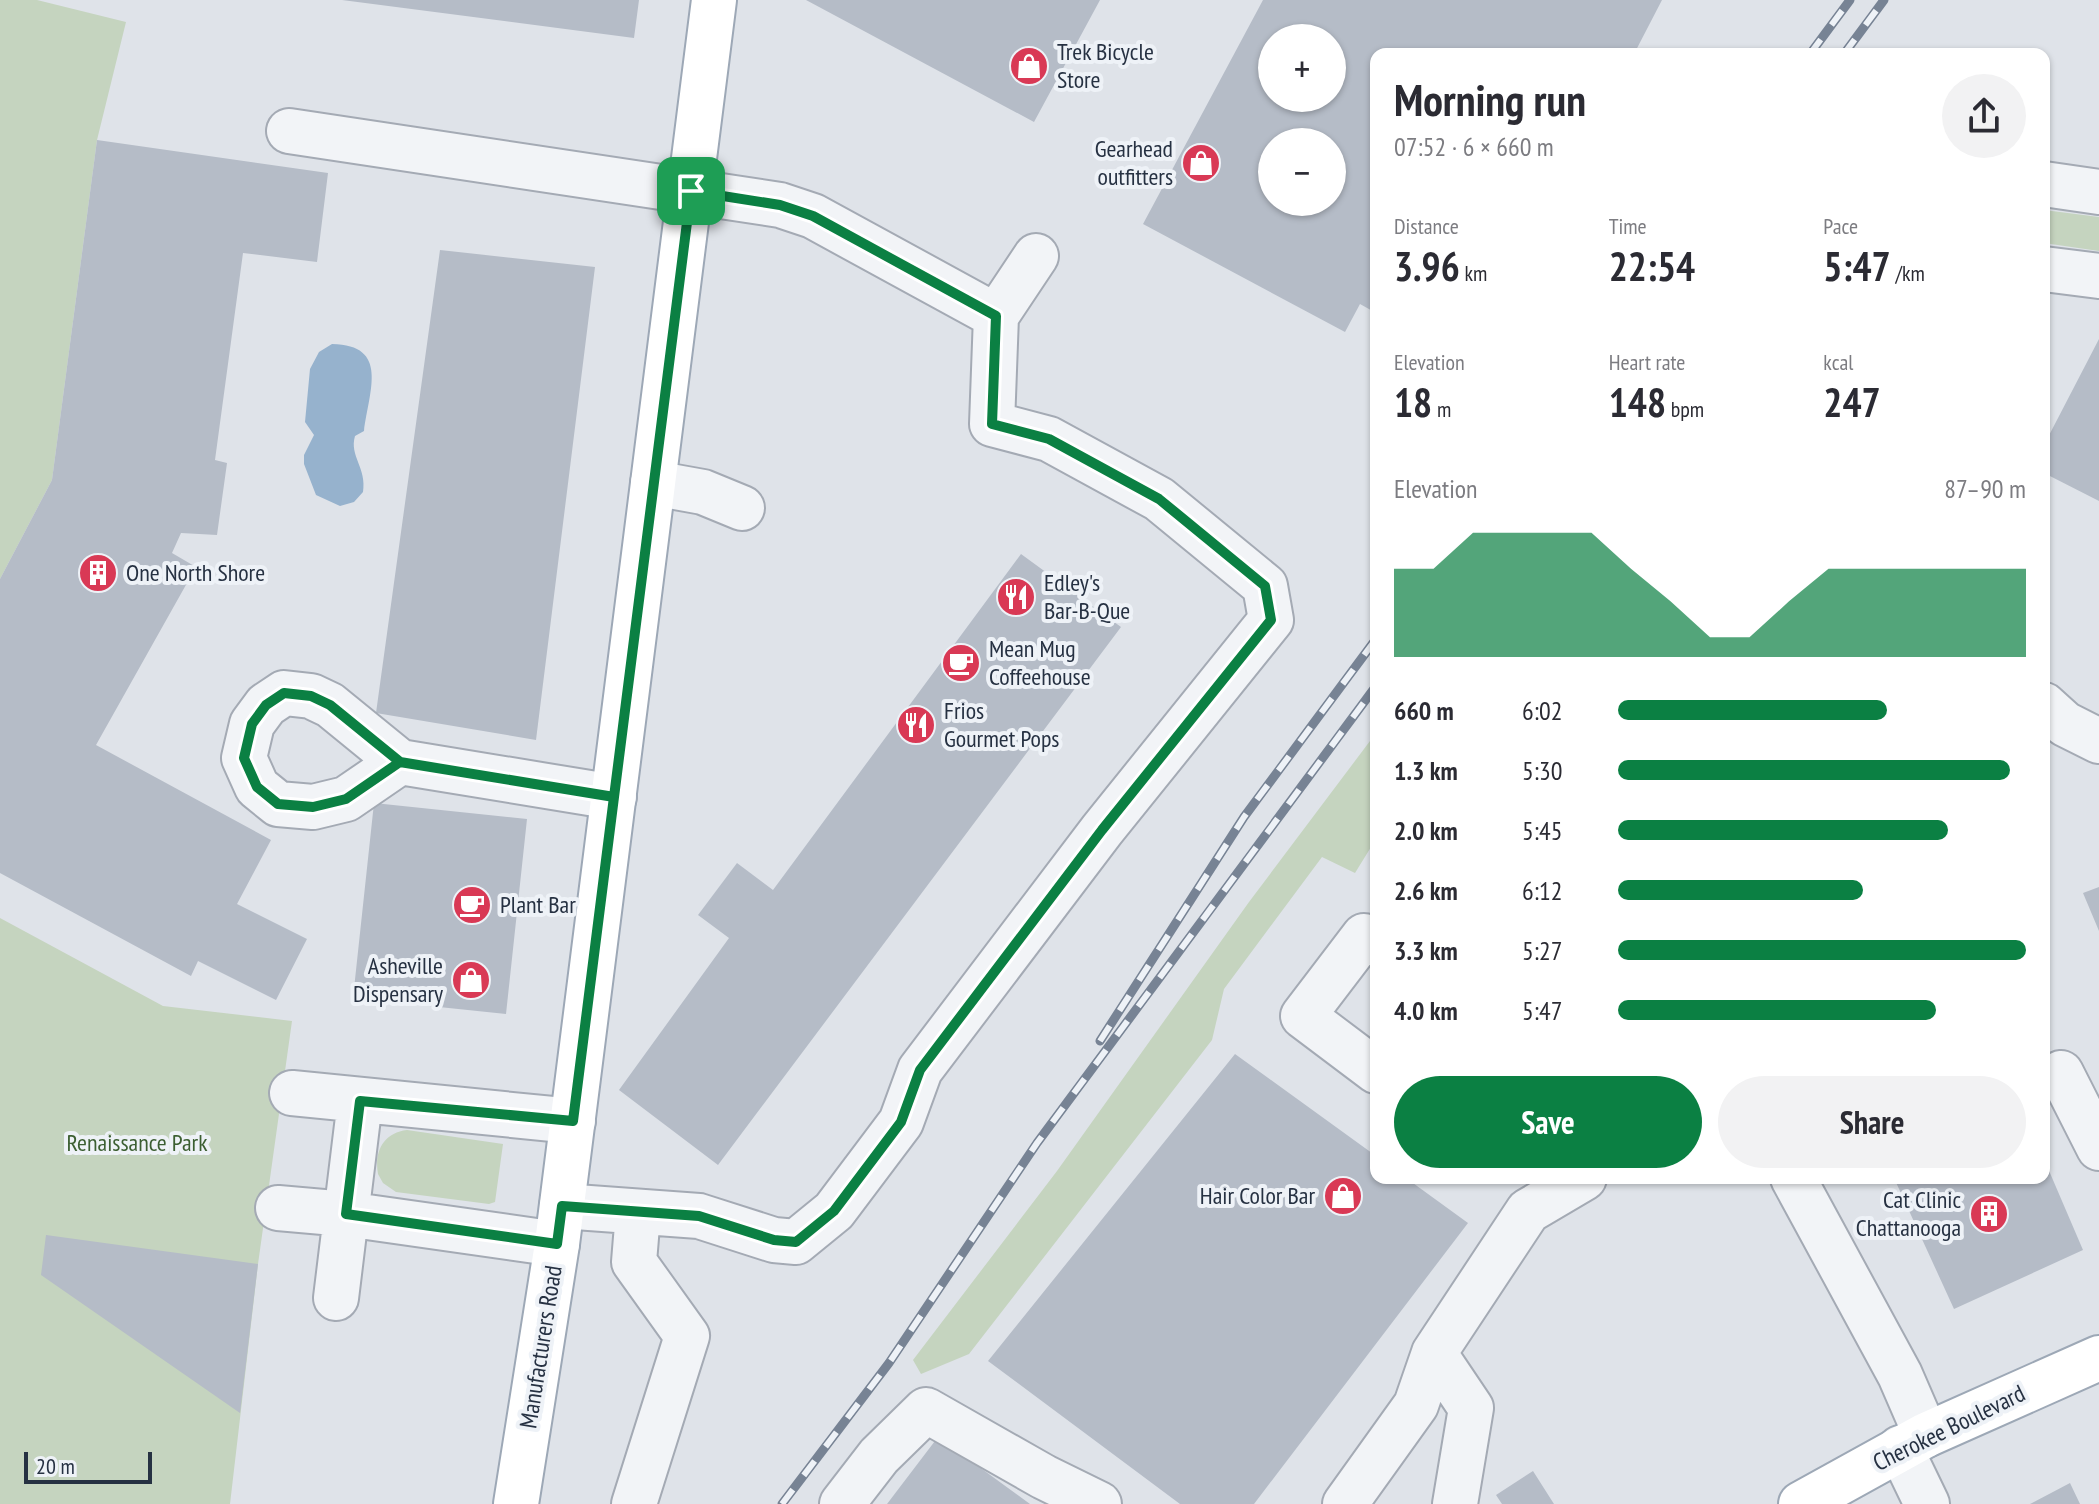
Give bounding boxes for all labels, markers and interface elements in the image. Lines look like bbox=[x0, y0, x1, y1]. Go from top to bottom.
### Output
map controls bbox=[1258, 24, 1346, 216]
button: + bbox=[1258, 24, 1346, 112]
place label: Trek Bicycle Store bbox=[1057, 36, 1154, 95]
shop icon: Trek Bicycle Store bbox=[1008, 45, 1050, 87]
text: Morning run bbox=[1394, 71, 1586, 128]
button: share bbox=[1942, 74, 2026, 158]
button: − bbox=[1258, 128, 1346, 216]
text: 07:52 · 6 × 660 m bbox=[1394, 130, 1554, 163]
place label: Gearhead outfitters bbox=[1095, 133, 1173, 192]
shop icon: Gearhead outfitters bbox=[1180, 142, 1222, 184]
pin bbox=[657, 157, 725, 225]
icon: arrive bbox=[669, 169, 713, 213]
text: Distance bbox=[1394, 212, 1459, 240]
text: Time bbox=[1609, 212, 1647, 240]
text: Pace bbox=[1823, 212, 1858, 240]
text: 3.96 bbox=[1394, 240, 1460, 292]
text: 22:54 bbox=[1609, 240, 1695, 292]
text: 5:47 bbox=[1823, 240, 1891, 292]
text: km bbox=[1460, 259, 1487, 287]
text: /km bbox=[1891, 259, 1925, 287]
text: Elevation bbox=[1394, 348, 1465, 376]
text: Heart rate bbox=[1609, 348, 1685, 376]
text: kcal bbox=[1823, 348, 1853, 376]
text: 18 bbox=[1394, 376, 1432, 428]
text: 148 bbox=[1609, 376, 1666, 428]
text: 247 bbox=[1823, 376, 1881, 428]
text: m bbox=[1432, 395, 1451, 423]
text: bpm bbox=[1666, 395, 1704, 423]
text: Elevation bbox=[1394, 472, 1477, 505]
text: 87–90 m bbox=[1944, 472, 2026, 505]
building icon: One North Shore bbox=[77, 552, 119, 594]
place label: One North Shore bbox=[126, 557, 265, 588]
place label: Edley's Bar-B-Que bbox=[1044, 567, 1130, 626]
restaurant icon: Edley's Bar-B-Que bbox=[995, 576, 1037, 618]
place label: Mean Mug Coffeehouse bbox=[989, 633, 1091, 692]
cafe icon: Mean Mug Coffeehouse bbox=[940, 642, 982, 684]
text: 660 m bbox=[1394, 694, 1454, 727]
text: 6:02 bbox=[1522, 694, 1562, 727]
place label: Frios Gourmet Pops bbox=[944, 695, 1059, 754]
restaurant icon: Frios Gourmet Pops bbox=[895, 704, 937, 746]
text: 1.3 km bbox=[1394, 754, 1458, 787]
text: 5:30 bbox=[1522, 754, 1562, 787]
text: 2.0 km bbox=[1394, 814, 1458, 847]
text: 5:45 bbox=[1522, 814, 1562, 847]
text: 2.6 km bbox=[1394, 874, 1458, 907]
text: 6:12 bbox=[1522, 874, 1562, 907]
cafe icon: Plant Bar bbox=[451, 884, 493, 926]
place label: Plant Bar bbox=[500, 889, 576, 920]
text: 3.3 km bbox=[1394, 934, 1458, 967]
text: 5:27 bbox=[1522, 934, 1562, 967]
place label: Asheville Dispensary bbox=[353, 950, 443, 1009]
shop icon: Asheville Dispensary bbox=[450, 959, 492, 1001]
text: 4.0 km bbox=[1394, 994, 1458, 1027]
text: 5:47 bbox=[1522, 994, 1562, 1027]
button: Save bbox=[1394, 1076, 1702, 1168]
button: Share bbox=[1718, 1076, 2026, 1168]
park label: Renaissance Park bbox=[67, 1127, 208, 1158]
shop icon: Hair Color Bar bbox=[1322, 1175, 1364, 1217]
place label: Hair Color Bar bbox=[1200, 1180, 1315, 1211]
place label: Cat Clinic Chattanooga bbox=[1856, 1184, 1961, 1243]
building icon: Cat Clinic Chattanooga bbox=[1968, 1193, 2010, 1235]
street label: Manufacturers Road bbox=[512, 1263, 569, 1431]
street label: Cherokee Boulevard bbox=[1868, 1377, 2030, 1478]
scale bar bbox=[24, 1448, 152, 1484]
text: 20 m bbox=[36, 1452, 75, 1480]

